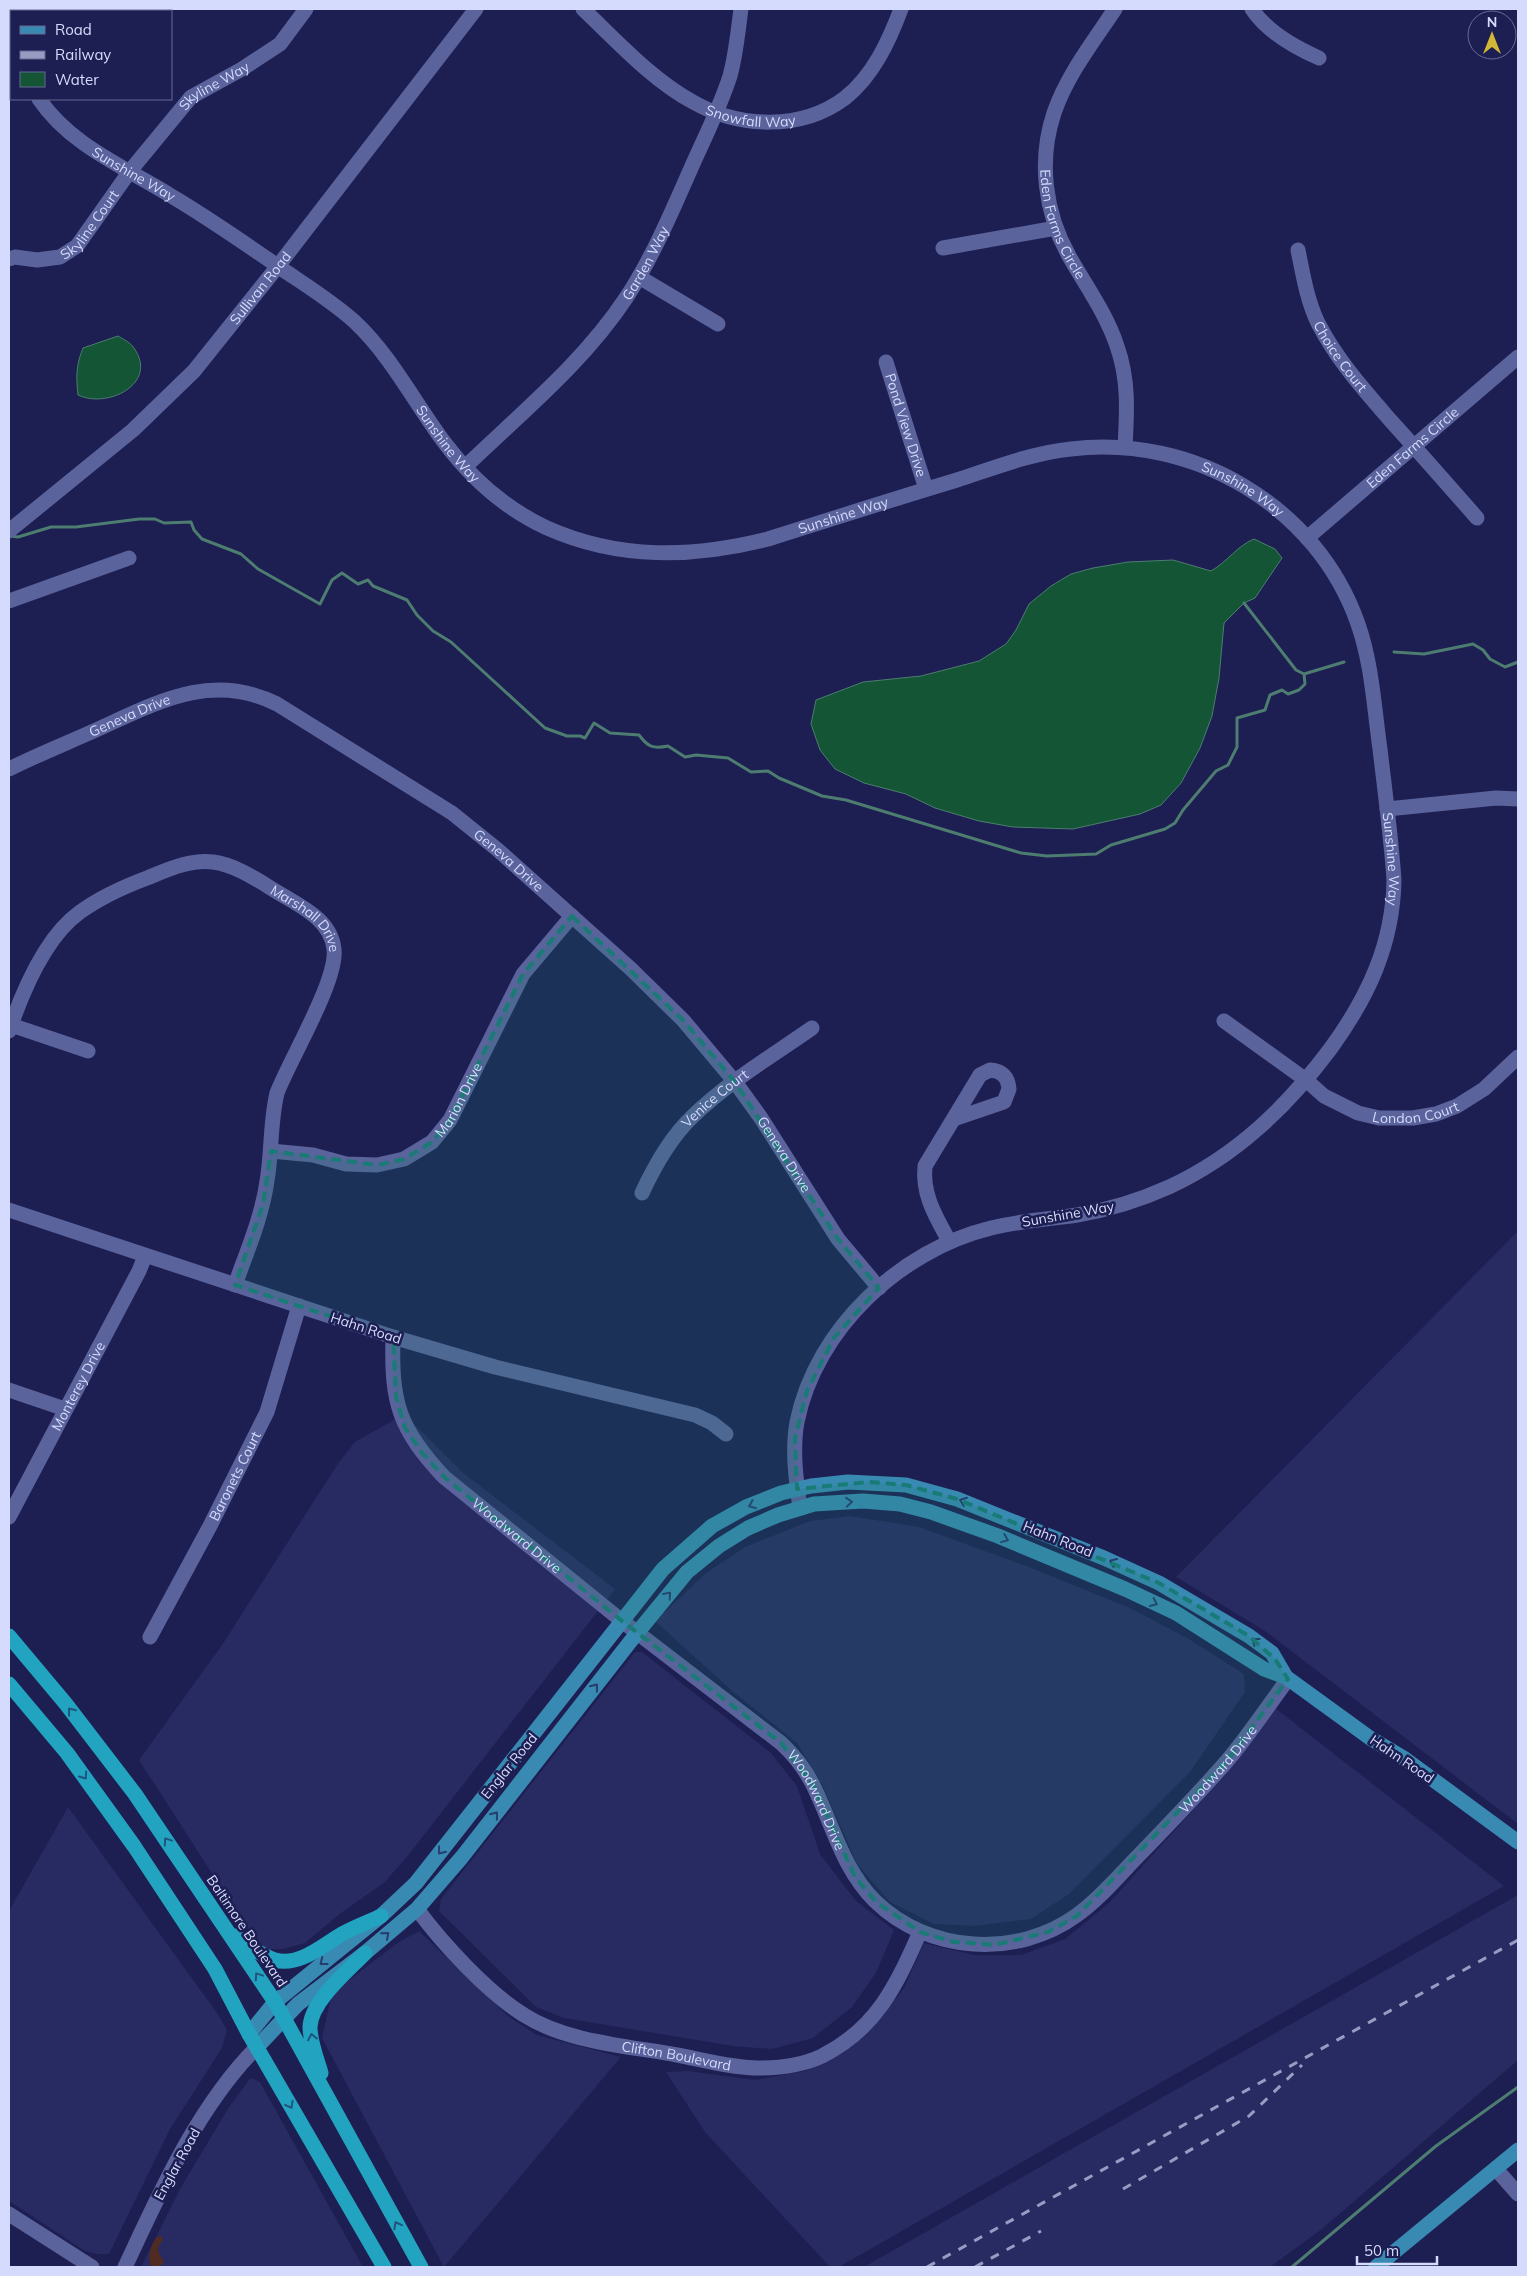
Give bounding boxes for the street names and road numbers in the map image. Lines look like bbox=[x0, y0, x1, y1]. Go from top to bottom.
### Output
street label: Skyline Way bbox=[175, 57, 253, 114]
street label: Snowfall Way bbox=[703, 100, 798, 131]
street label: Sunshine Way bbox=[89, 143, 179, 206]
street label: Eden Farms Circle bbox=[1036, 169, 1090, 282]
street label: Skyline Court bbox=[57, 186, 123, 264]
street label: Garden Way bbox=[618, 223, 673, 304]
street label: Sullivan Road bbox=[226, 248, 295, 328]
street label: Choice Court bbox=[1309, 318, 1371, 396]
street label: Pond View Drive bbox=[881, 371, 931, 479]
street label: Sunshine Way bbox=[412, 402, 484, 487]
street label: Eden Farms Circle bbox=[1363, 403, 1462, 492]
street label: Sunshine Way bbox=[1199, 457, 1288, 521]
street label: Sunshine Way bbox=[796, 492, 891, 538]
street label: Geneva Drive bbox=[86, 690, 173, 741]
street label: Sunshine Way bbox=[1379, 811, 1403, 907]
street label: Geneva Drive bbox=[470, 825, 547, 896]
street label: Marshall Drive bbox=[267, 881, 343, 953]
street label: Marion Drive bbox=[431, 1060, 486, 1141]
street label: Venice Court bbox=[678, 1065, 752, 1131]
street label: London Court bbox=[1371, 1097, 1461, 1127]
street label: Geneva Drive bbox=[753, 1113, 815, 1196]
street label: Sunshine Way bbox=[1020, 1197, 1116, 1231]
street label: Hahn Road bbox=[328, 1308, 404, 1348]
street label: Monterey Drive bbox=[47, 1339, 109, 1434]
street label: Baronets Court bbox=[205, 1428, 265, 1524]
street label: Woodward Drive bbox=[468, 1494, 565, 1577]
street label: Hahn Road bbox=[1021, 1517, 1095, 1561]
street label: Woodward Drive bbox=[1175, 1722, 1261, 1817]
street label: Englar Road bbox=[477, 1729, 541, 1803]
street label: Hahn Road bbox=[1366, 1731, 1438, 1787]
street label: Woodward Drive bbox=[783, 1746, 849, 1853]
street label: Baltimore Boulevard bbox=[203, 1871, 291, 1991]
street label: Clifton Boulevard bbox=[620, 2037, 732, 2075]
street label: Englar Road bbox=[150, 2125, 204, 2203]

